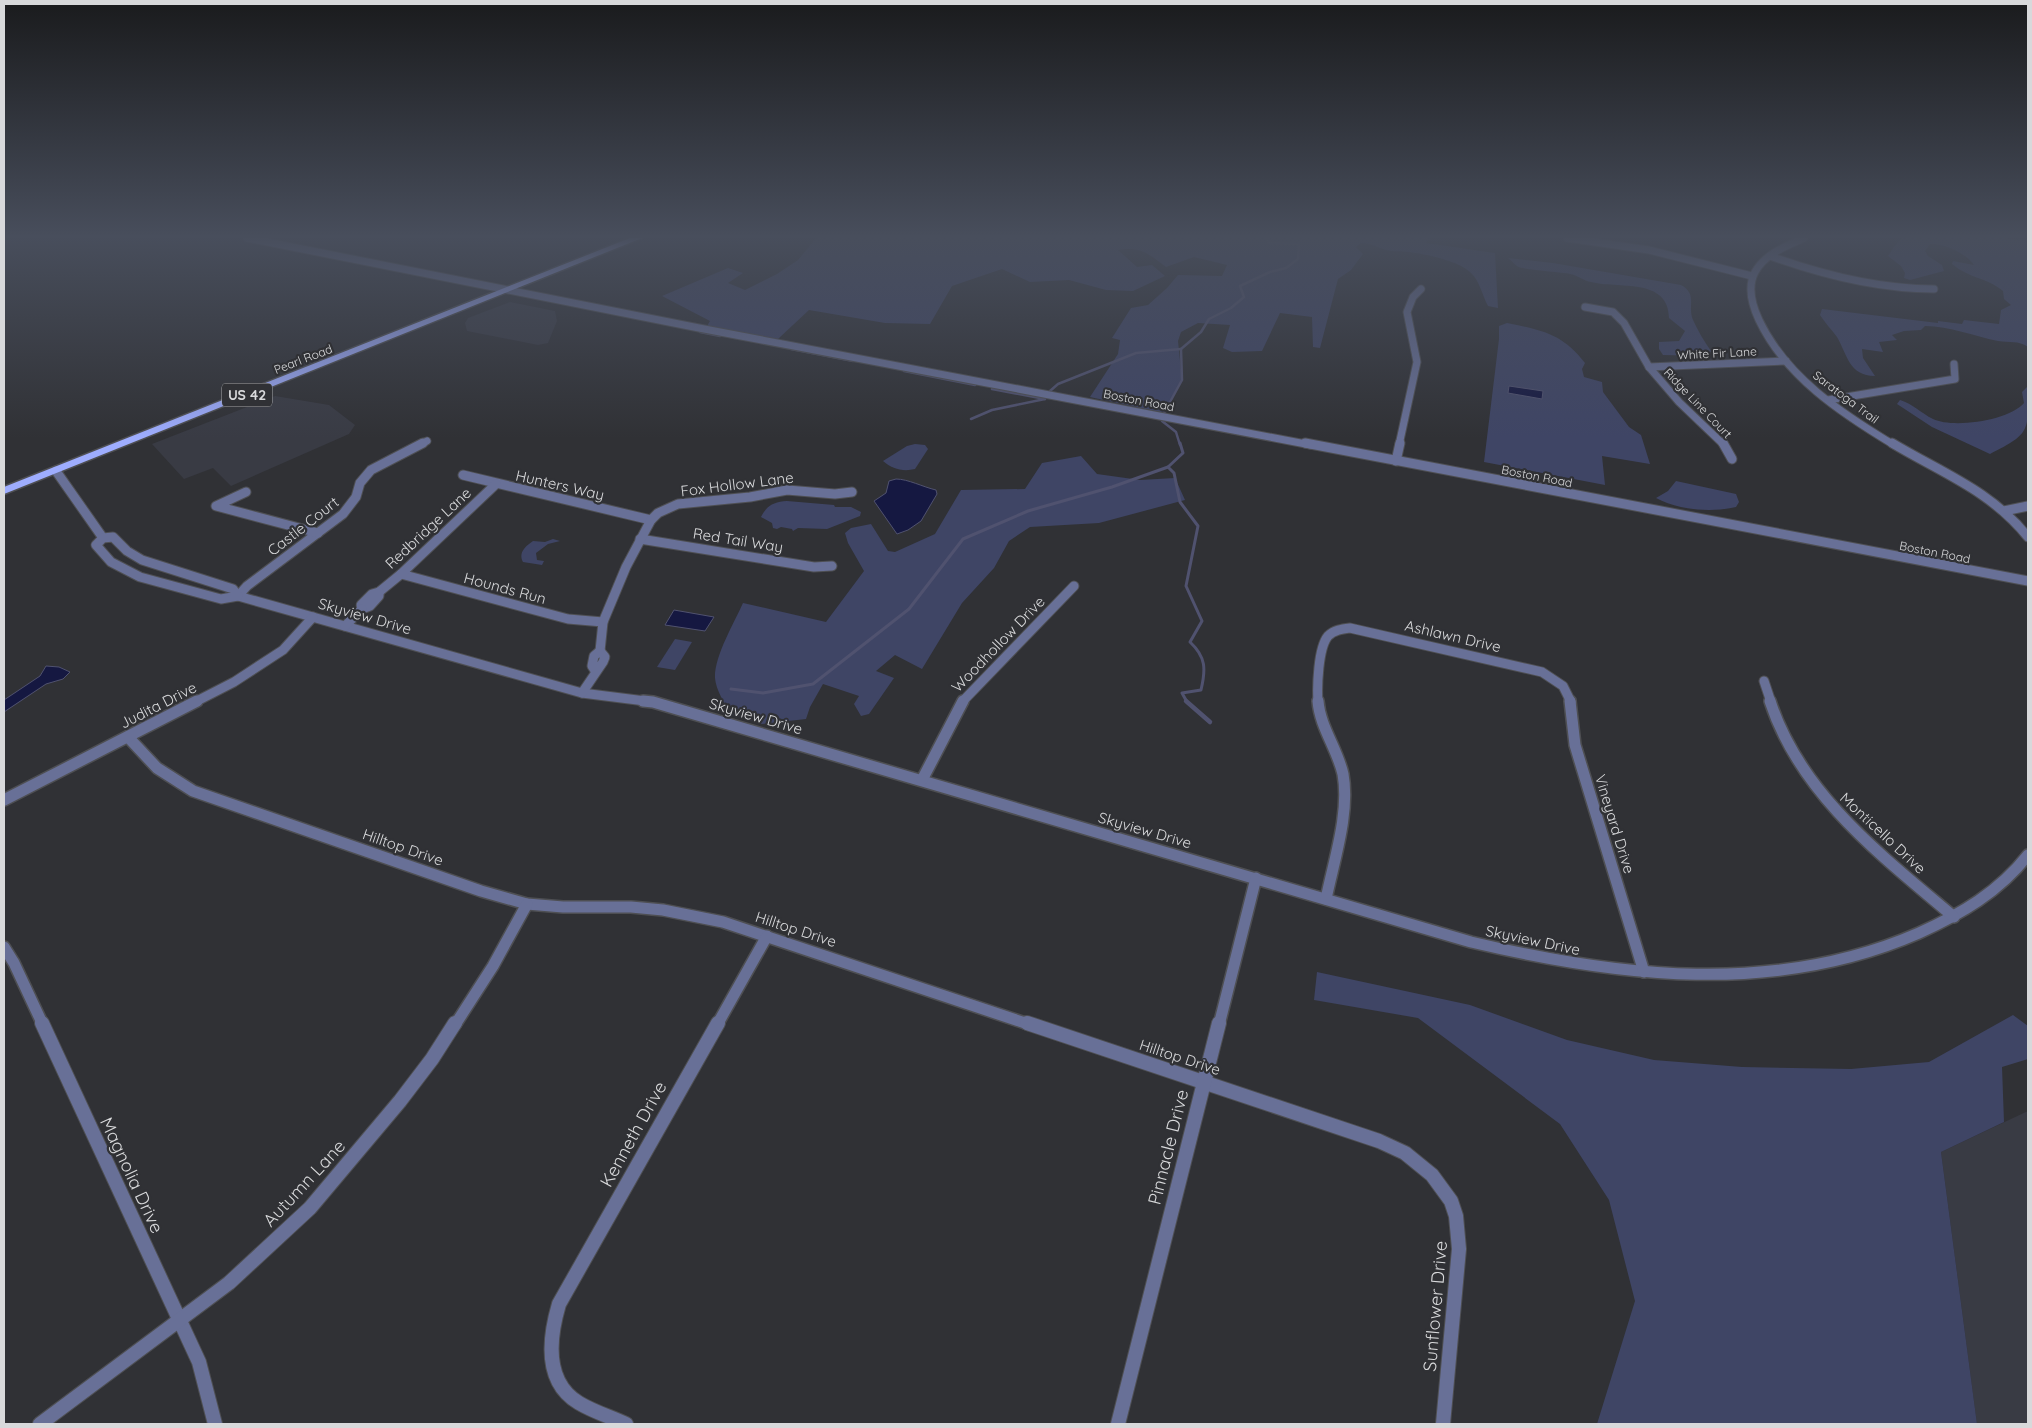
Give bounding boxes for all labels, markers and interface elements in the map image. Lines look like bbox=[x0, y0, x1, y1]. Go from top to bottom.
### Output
street label: Pearl Road bbox=[272, 341, 334, 377]
street label: White Fir Lane bbox=[1677, 343, 1757, 363]
street label: Ridge Line Court bbox=[1661, 365, 1735, 441]
street label: Saratoga Trail bbox=[1810, 367, 1882, 427]
road number: US 42 bbox=[222, 384, 272, 406]
street label: Boston Road bbox=[1102, 386, 1176, 414]
street label: Boston Road bbox=[1500, 462, 1574, 490]
street label: Hunters Way bbox=[514, 466, 606, 504]
street label: Fox Hollow Lane bbox=[679, 468, 795, 500]
street label: Redbridge Lane bbox=[381, 483, 475, 573]
street label: Castle Court bbox=[264, 492, 342, 560]
street label: Red Tail Way bbox=[692, 523, 784, 557]
street label: Boston Road bbox=[1898, 538, 1972, 566]
street label: Hounds Run bbox=[462, 568, 548, 608]
street label: Woodhollow Drive bbox=[947, 592, 1049, 696]
street label: Skyview Drive bbox=[316, 594, 414, 638]
street label: Ashlawn Drive bbox=[1403, 616, 1503, 656]
street label: Judita Drive bbox=[116, 678, 200, 732]
street label: Skyview Drive bbox=[707, 694, 805, 738]
street label: Vineyard Drive bbox=[1591, 772, 1639, 876]
street label: Monticello Drive bbox=[1836, 788, 1930, 878]
street label: Skyview Drive bbox=[1096, 808, 1194, 852]
street label: Hilltop Drive bbox=[360, 824, 446, 870]
street label: Hilltop Drive bbox=[753, 907, 839, 951]
street label: Skyview Drive bbox=[1484, 921, 1582, 959]
street label: Hilltop Drive bbox=[1137, 1035, 1223, 1079]
street label: Kenneth Drive bbox=[594, 1077, 672, 1191]
street label: Pinnacle Drive bbox=[1143, 1087, 1193, 1207]
street label: Magnolia Drive bbox=[95, 1113, 169, 1237]
street label: Autumn Lane bbox=[258, 1135, 350, 1231]
street label: Sunflower Drive bbox=[1418, 1240, 1452, 1372]

